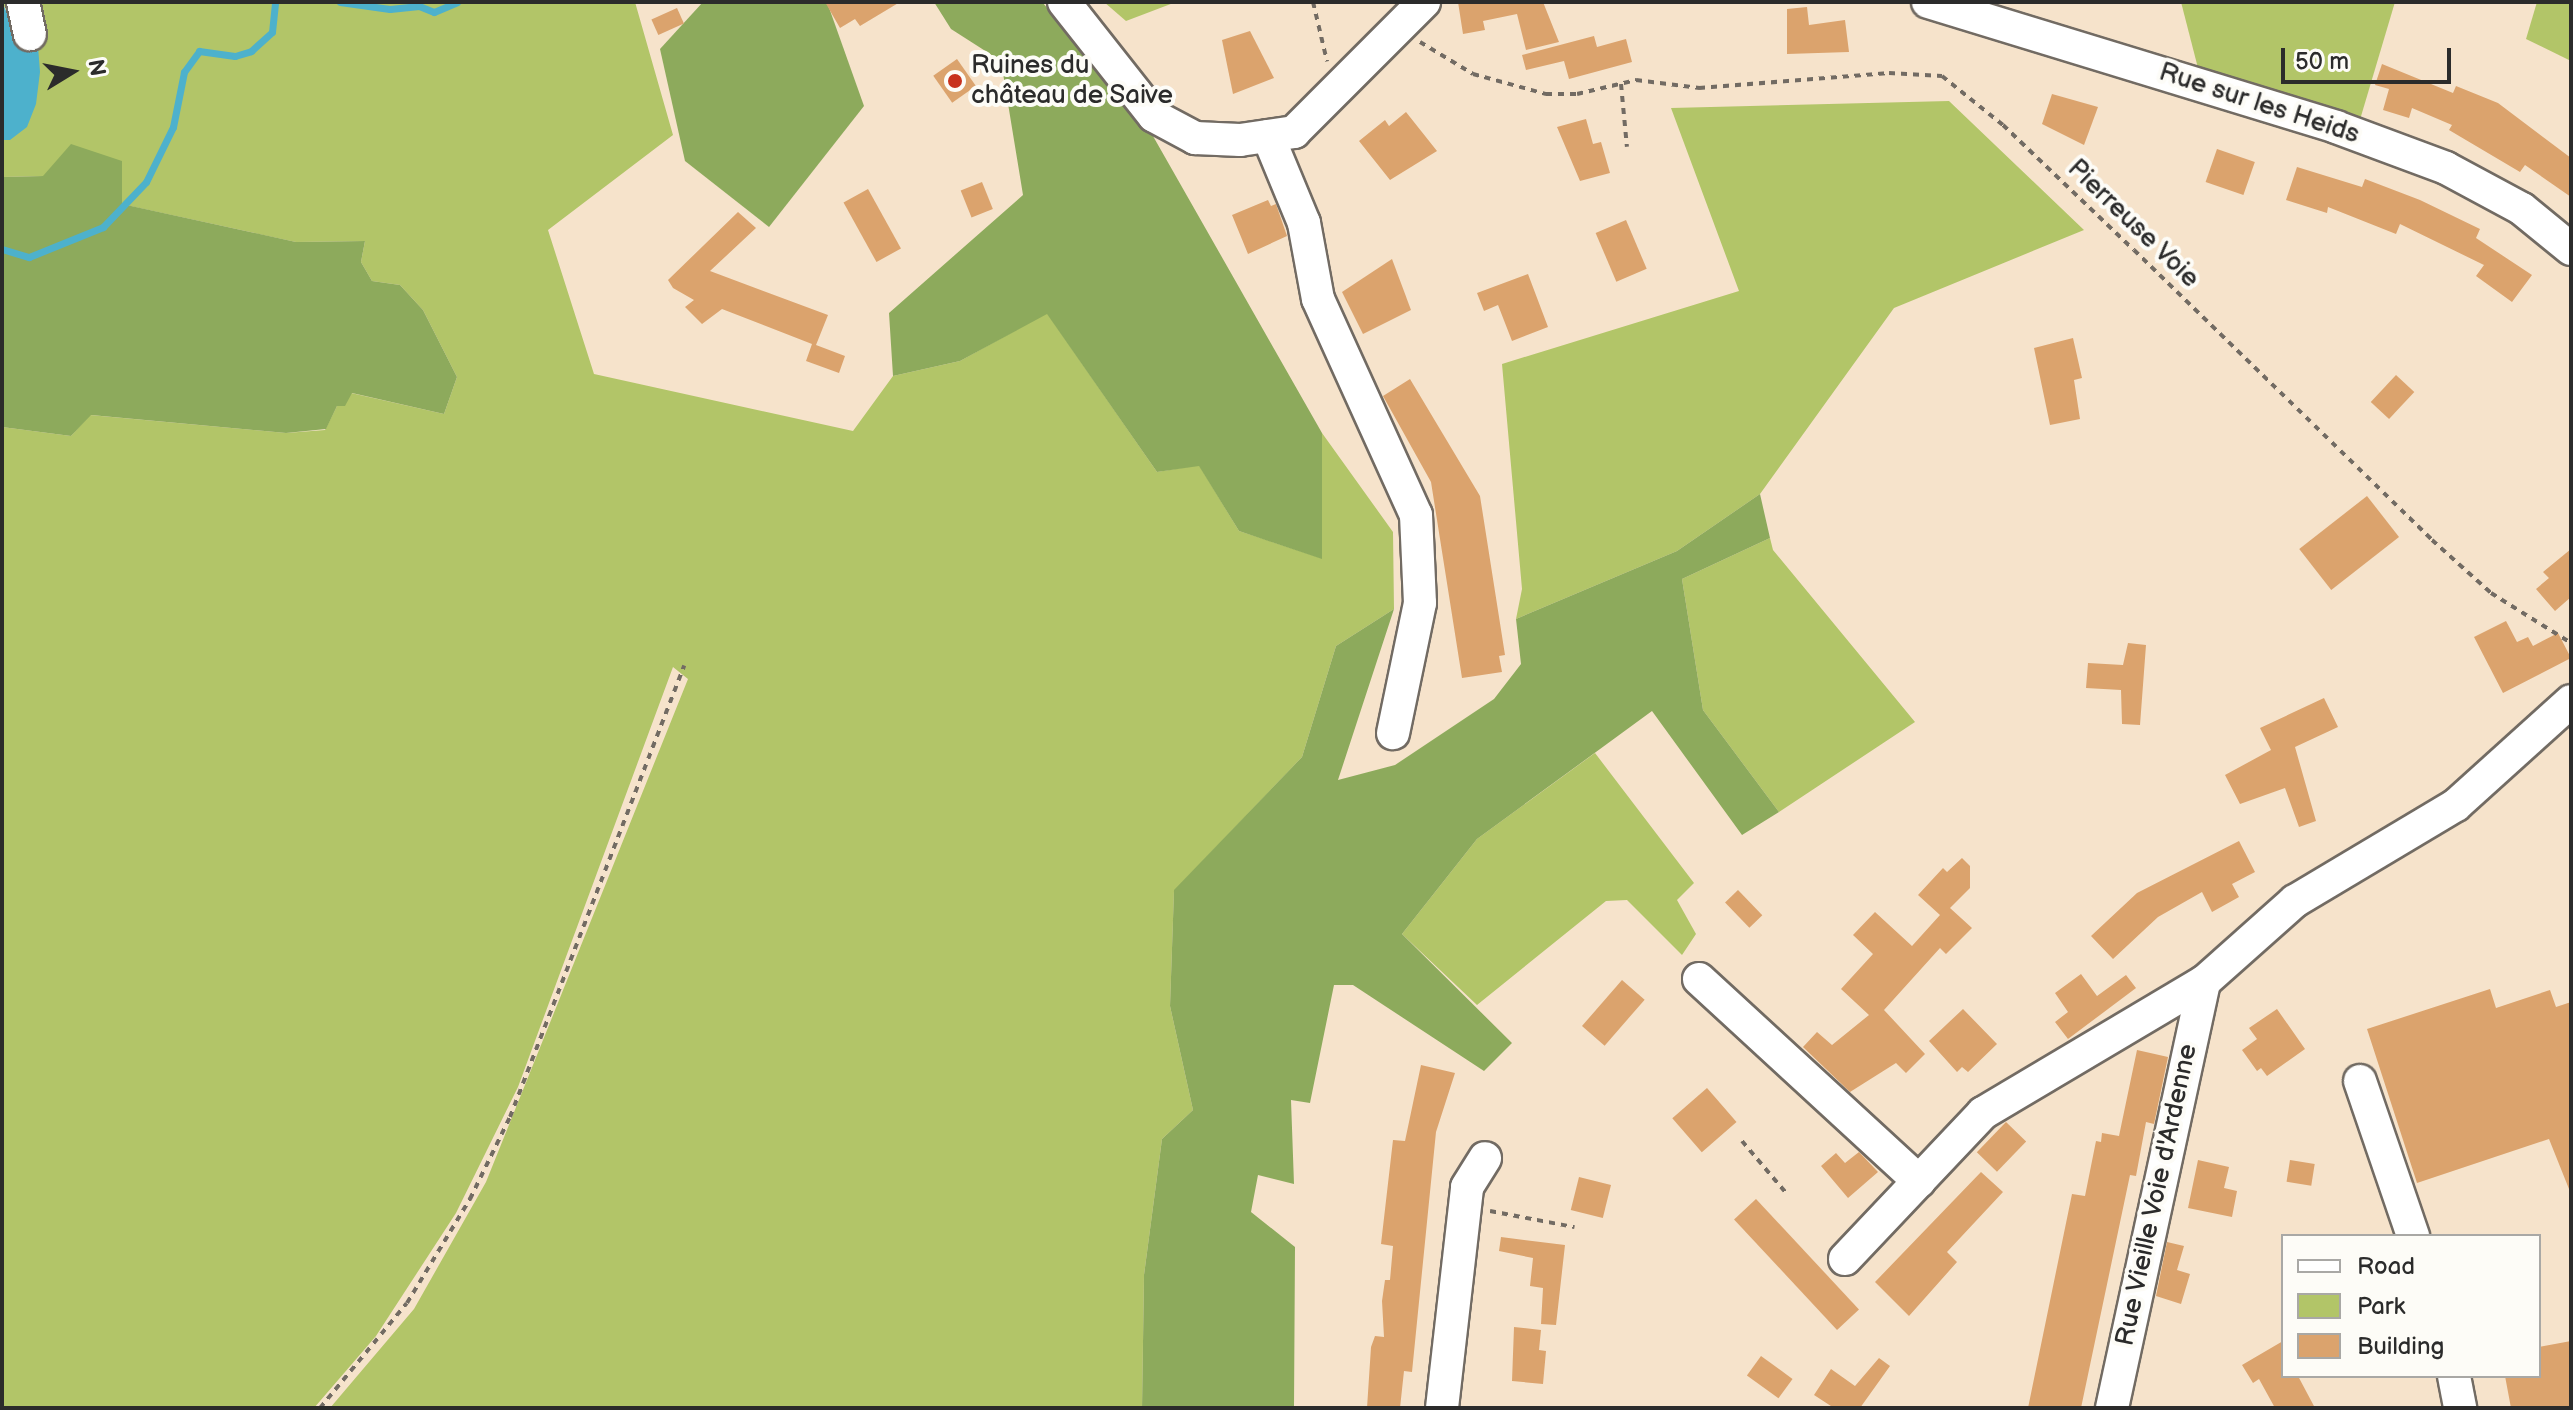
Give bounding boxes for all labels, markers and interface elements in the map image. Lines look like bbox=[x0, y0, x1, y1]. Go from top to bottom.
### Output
north arrow bbox=[32, 32, 112, 112]
scale bar bbox=[2285, 32, 2455, 82]
text: 50 m bbox=[2295, 47, 2349, 76]
place label: Ruines du château de Saive bbox=[971, 50, 1173, 112]
text: N bbox=[81, 57, 111, 78]
street label: Rue sur les Heids bbox=[2155, 57, 2363, 151]
marker: Ruines du château de Saive bbox=[946, 72, 964, 90]
street label: Pierreuse Voie bbox=[2060, 153, 2206, 295]
street label: Rue Vieille Voie d'Ardenne bbox=[2110, 1041, 2204, 1349]
legend bbox=[2281, 1234, 2541, 1378]
text: Road bbox=[2357, 1252, 2415, 1281]
text: Park bbox=[2357, 1292, 2405, 1321]
text: Building bbox=[2357, 1332, 2444, 1361]

